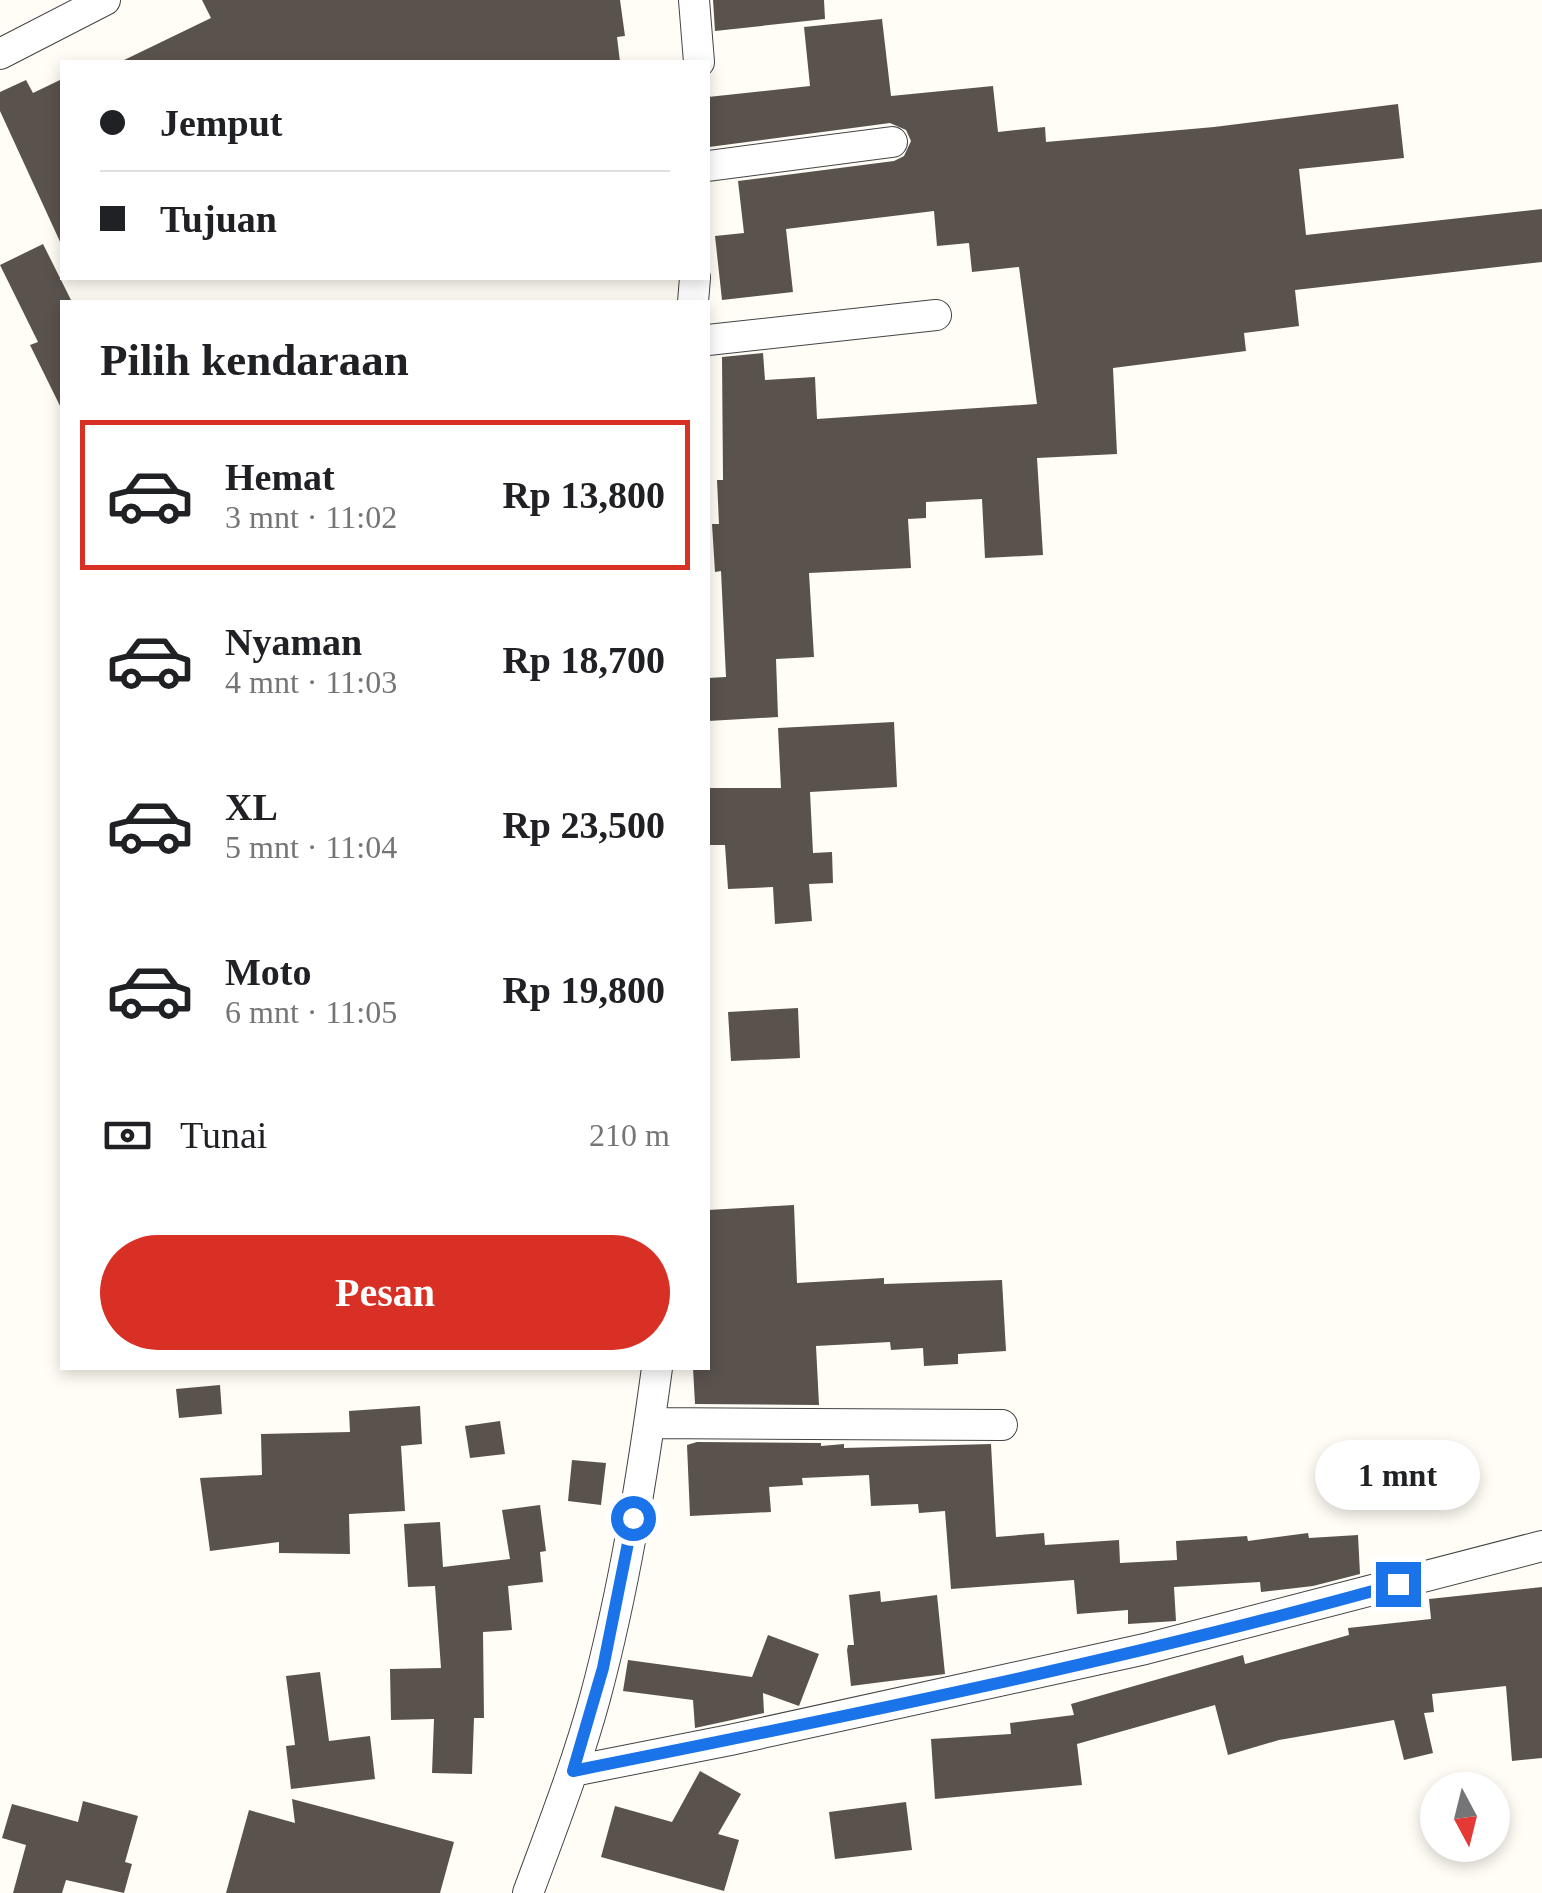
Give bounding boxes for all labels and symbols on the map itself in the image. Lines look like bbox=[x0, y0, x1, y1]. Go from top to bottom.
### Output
callout: 1 mnt bbox=[1316, 1439, 1480, 1509]
route start bbox=[611, 1496, 656, 1541]
route end bbox=[1376, 1562, 1421, 1607]
north arrow bbox=[1420, 1772, 1510, 1862]

